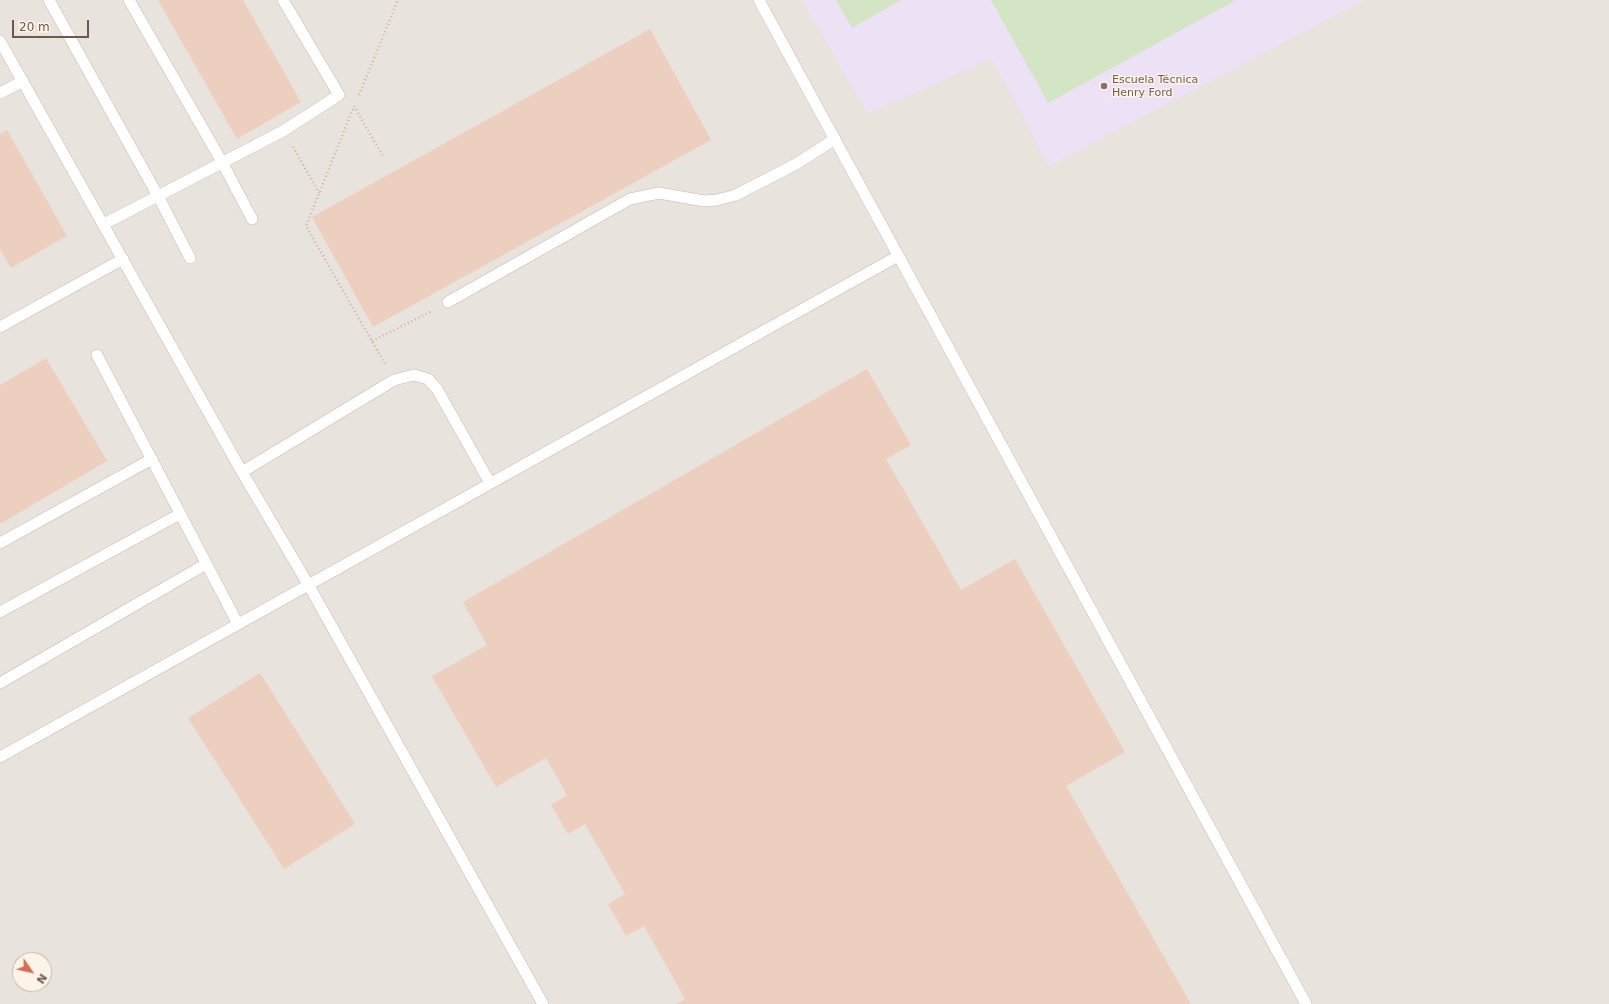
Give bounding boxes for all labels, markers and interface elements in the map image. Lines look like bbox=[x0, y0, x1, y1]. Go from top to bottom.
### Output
scale bar bbox=[14, 12, 91, 38]
text: 20 m bbox=[19, 20, 50, 34]
place label: Escuela Técnica Henry Ford bbox=[1112, 73, 1198, 99]
marker: Escuela Técnica Henry Ford bbox=[1099, 81, 1109, 91]
north arrow bbox=[12, 952, 52, 992]
text: N bbox=[34, 971, 50, 986]

